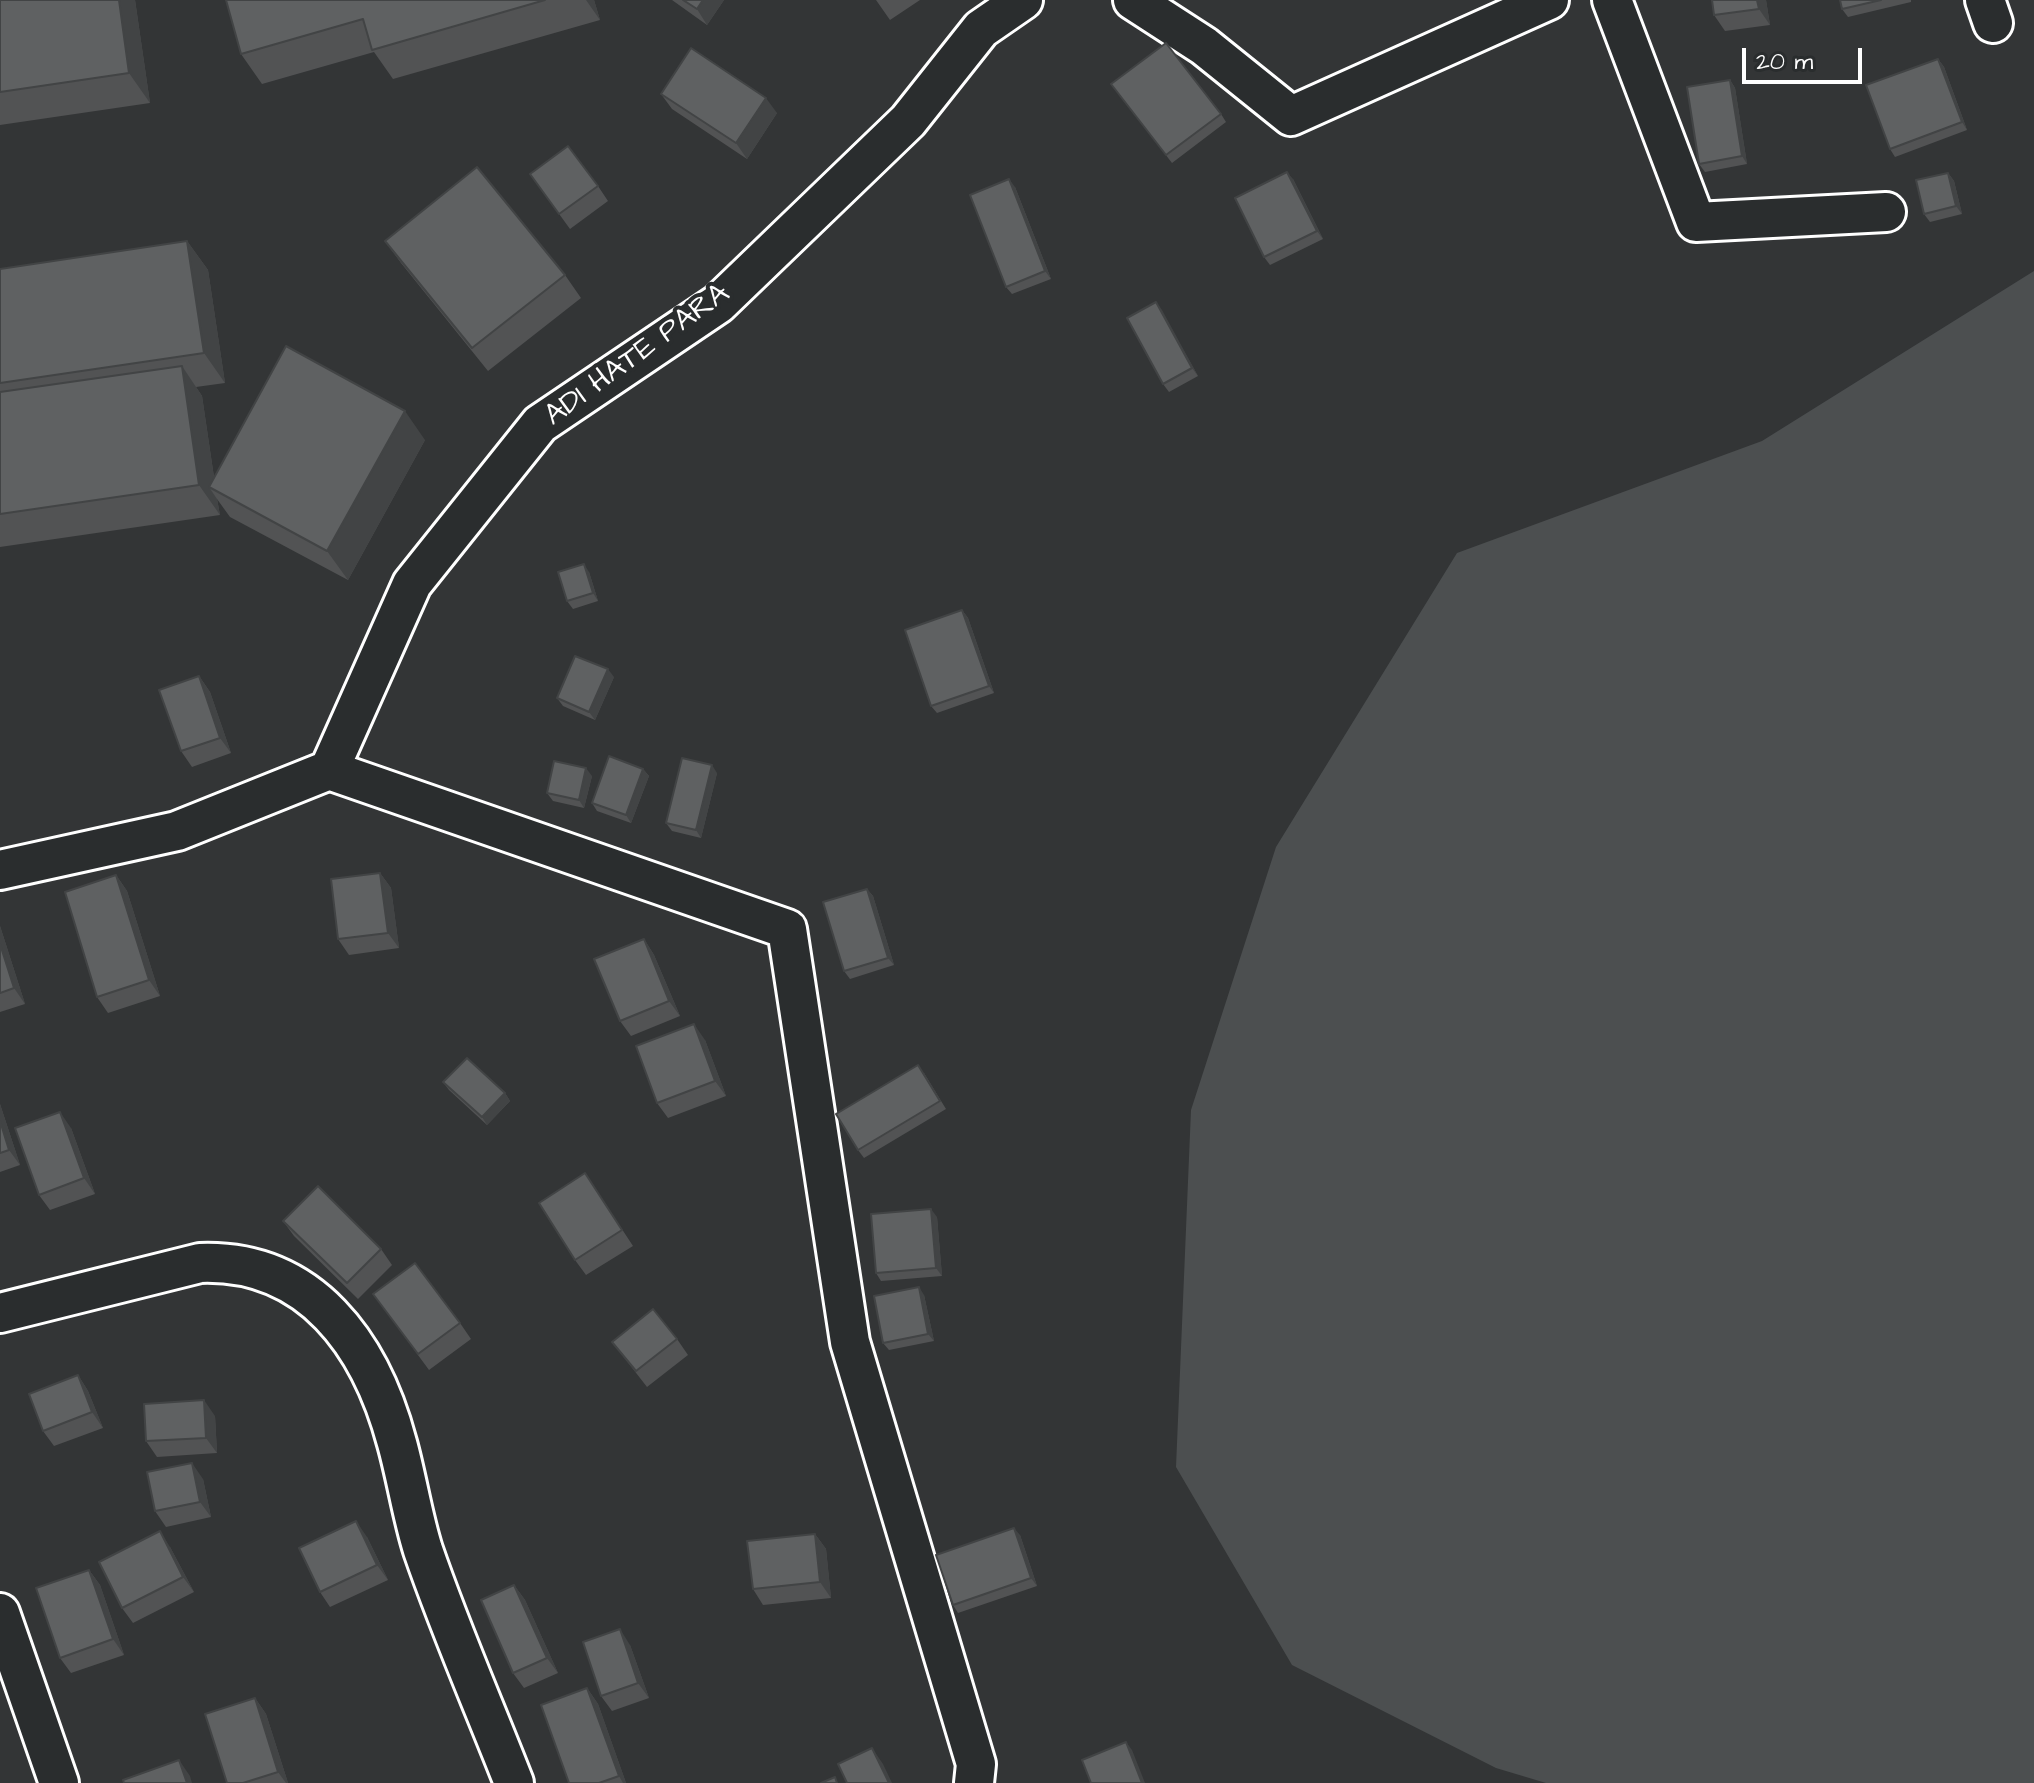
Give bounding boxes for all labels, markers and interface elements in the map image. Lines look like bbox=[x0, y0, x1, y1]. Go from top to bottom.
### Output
scale bar bbox=[1746, 32, 1866, 82]
text: 20 m bbox=[1756, 45, 1813, 79]
street label: ADI HATE PARA bbox=[538, 277, 738, 435]

